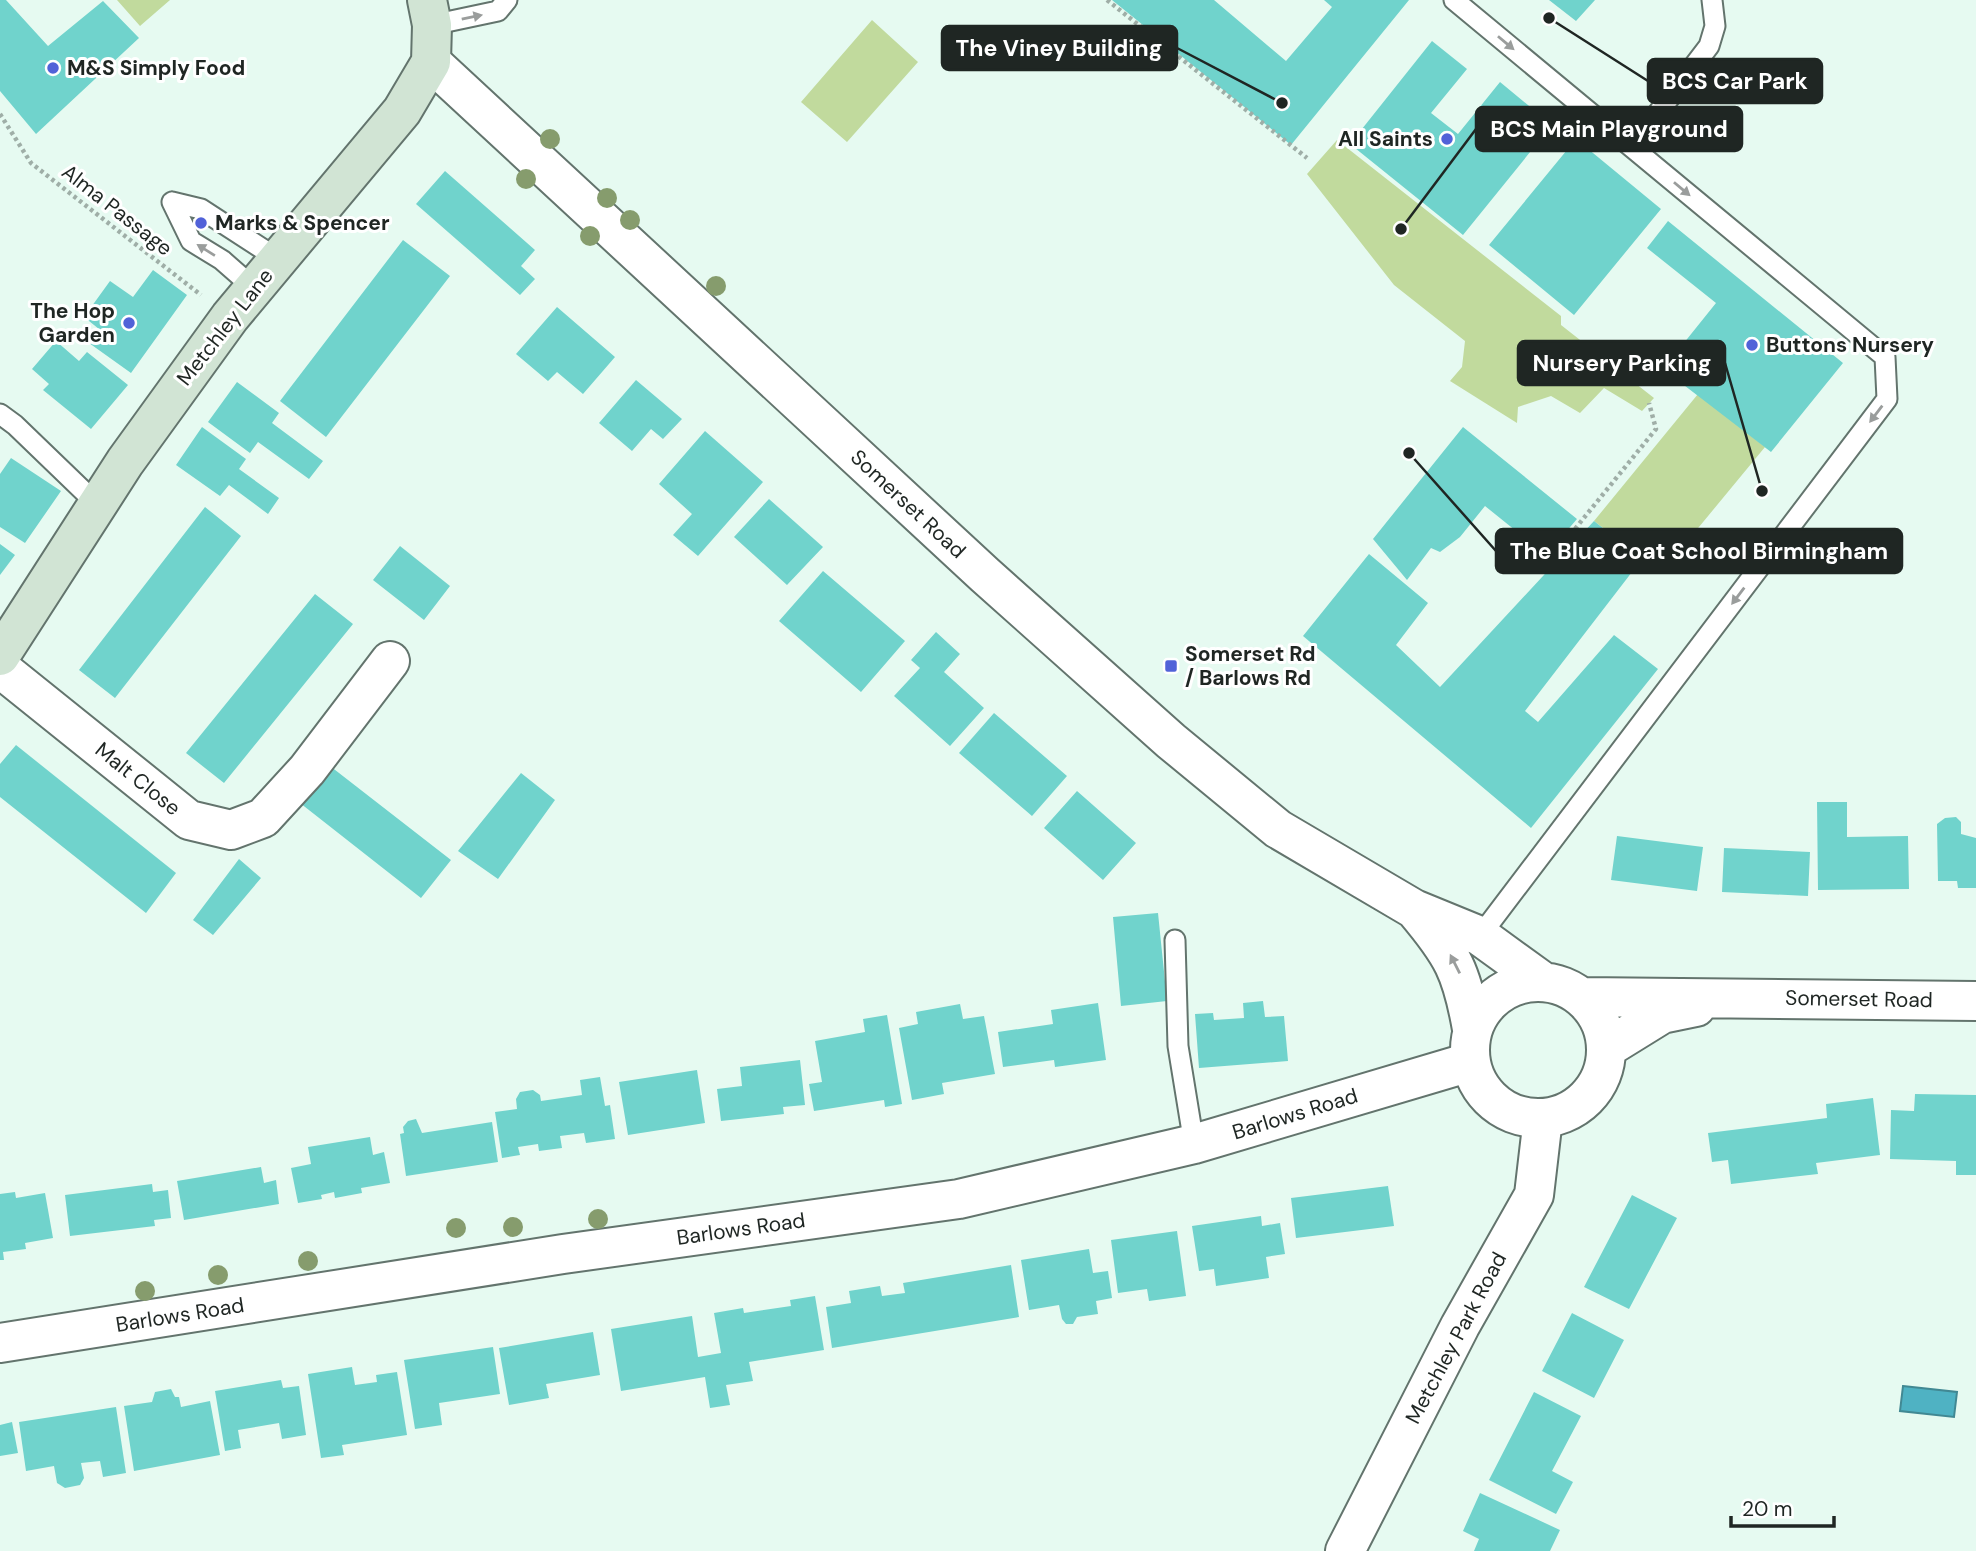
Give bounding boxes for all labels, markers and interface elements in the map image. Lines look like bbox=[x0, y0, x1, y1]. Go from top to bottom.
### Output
one-way arrow bbox=[461, 11, 483, 22]
callout: The Viney Building bbox=[942, 26, 1177, 70]
text: The Viney Building bbox=[955, 33, 1163, 63]
one-way arrow bbox=[1497, 36, 1515, 51]
place label: M&S Simply Food bbox=[67, 54, 245, 82]
callout: BCS Car Park bbox=[1648, 59, 1822, 103]
marker: M&S Simply Food bbox=[45, 60, 61, 76]
text: BCS Car Park bbox=[1662, 66, 1808, 96]
callout: BCS Main Playground bbox=[1476, 107, 1742, 151]
text: BCS Main Playground bbox=[1490, 114, 1728, 144]
place label: All Saints bbox=[1338, 125, 1433, 153]
marker: All Saints bbox=[1439, 131, 1455, 147]
street label: Alma Passage bbox=[56, 158, 178, 262]
one-way arrow bbox=[1672, 181, 1690, 196]
place label: Marks & Spencer bbox=[215, 209, 390, 237]
marker: Marks & Spencer bbox=[193, 215, 209, 231]
one-way arrow bbox=[196, 244, 216, 257]
street label: Metchley Lane bbox=[171, 263, 280, 391]
place label: The Hop Garden bbox=[30, 297, 115, 349]
marker: The Hop Garden bbox=[121, 315, 137, 331]
place label: Buttons Nursery bbox=[1766, 331, 1934, 359]
marker: Buttons Nursery bbox=[1744, 337, 1760, 353]
callout: Nursery Parking bbox=[1518, 341, 1725, 385]
text: Nursery Parking bbox=[1533, 348, 1711, 378]
one-way arrow bbox=[1868, 405, 1883, 423]
street label: Somerset Road bbox=[844, 443, 972, 565]
callout: The Blue Coat School Birmingham bbox=[1496, 529, 1902, 573]
text: The Blue Coat School Birmingham bbox=[1510, 536, 1888, 566]
one-way arrow bbox=[1731, 586, 1746, 604]
place label: Somerset Rd / Barlows Rd bbox=[1185, 640, 1316, 692]
marker: Somerset Rd / Barlows Rd bbox=[1163, 658, 1179, 674]
street label: Malt Close bbox=[89, 736, 187, 822]
one-way arrow bbox=[1449, 954, 1460, 974]
street label: Somerset Road bbox=[1785, 984, 1933, 1014]
street label: Barlows Road bbox=[1229, 1082, 1361, 1146]
street label: Barlows Road bbox=[675, 1206, 807, 1252]
street label: Metchley Park Road bbox=[1399, 1247, 1513, 1429]
street label: Barlows Road bbox=[114, 1291, 246, 1339]
scale bar bbox=[1731, 1484, 1834, 1528]
text: 20 m bbox=[1742, 1495, 1793, 1523]

